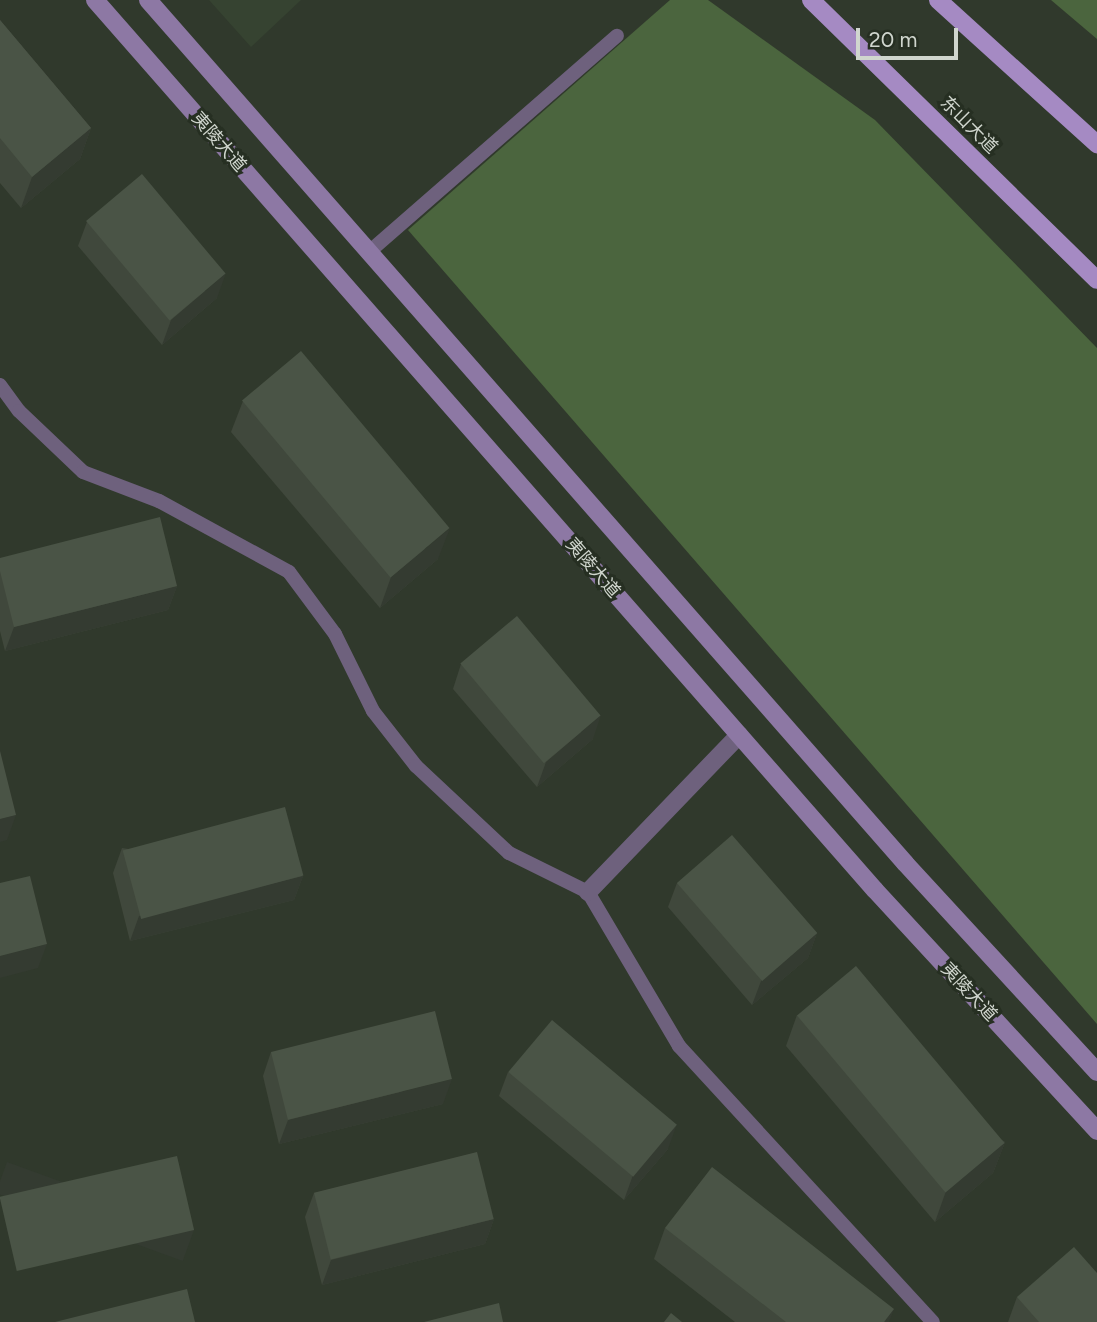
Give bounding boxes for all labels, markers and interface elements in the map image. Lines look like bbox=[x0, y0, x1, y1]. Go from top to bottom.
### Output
scale bar bbox=[859, 14, 960, 58]
text: 20 m bbox=[869, 27, 917, 52]
street label: 东山大道 bbox=[936, 92, 1002, 158]
street label: 夷陵大道 bbox=[187, 108, 251, 176]
street label: 夷陵大道 bbox=[561, 534, 625, 602]
street label: 夷陵大道 bbox=[937, 958, 1001, 1026]

